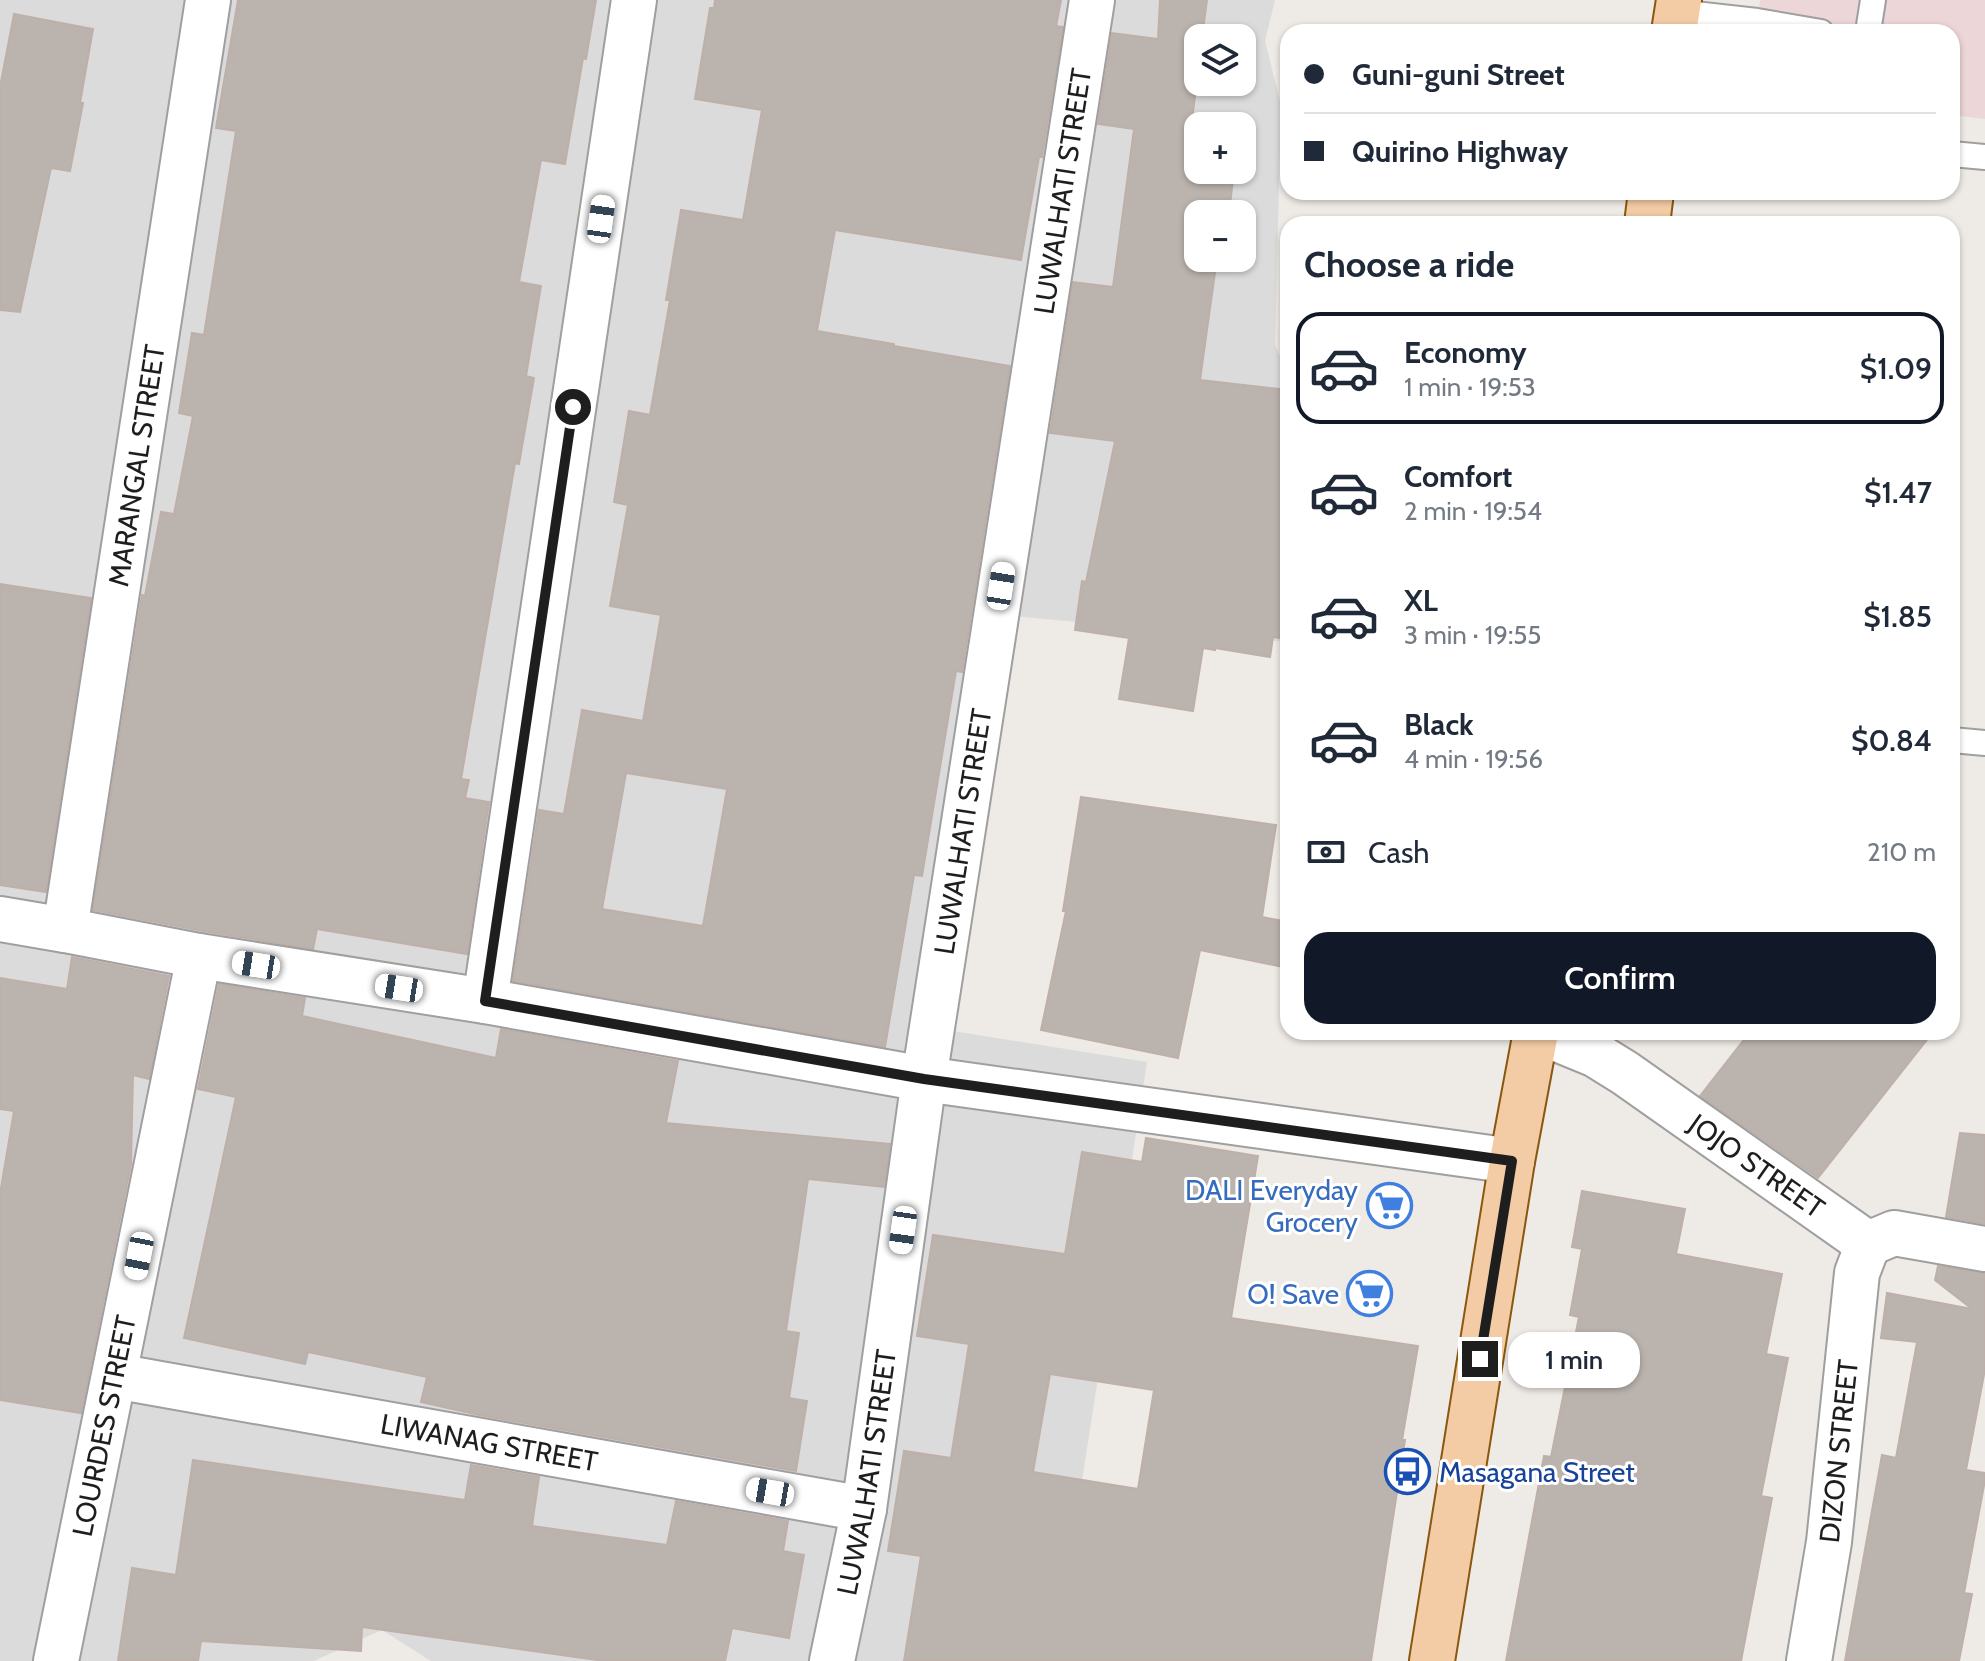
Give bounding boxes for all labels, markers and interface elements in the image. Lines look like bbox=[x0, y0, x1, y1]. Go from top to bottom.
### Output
map controls bbox=[1184, 24, 1256, 272]
button: layers bbox=[1184, 24, 1256, 96]
text: Guni-guni Street bbox=[1352, 56, 1565, 93]
street label: LUWALHATI STREET bbox=[1026, 66, 1098, 317]
button: + bbox=[1184, 112, 1256, 184]
text: Quirino Highway bbox=[1352, 133, 1568, 170]
car bbox=[586, 194, 616, 244]
button: − bbox=[1184, 200, 1256, 272]
text: Choose a ride bbox=[1304, 242, 1514, 286]
icon: car bbox=[1308, 332, 1380, 404]
text: Economy bbox=[1404, 334, 1527, 371]
street label: MARANGAL STREET bbox=[101, 342, 172, 589]
text: $1.09 bbox=[1860, 350, 1932, 387]
text: 1 min · 19:53 bbox=[1404, 371, 1536, 403]
route start bbox=[555, 389, 591, 425]
icon: car bbox=[1308, 456, 1380, 528]
text: Comfort bbox=[1404, 458, 1512, 495]
text: $1.47 bbox=[1864, 474, 1932, 511]
text: 2 min · 19:54 bbox=[1404, 495, 1542, 527]
car bbox=[985, 560, 1017, 612]
icon: car bbox=[1308, 580, 1380, 652]
text: XL bbox=[1404, 582, 1438, 619]
text: $1.85 bbox=[1863, 598, 1932, 635]
text: 3 min · 19:55 bbox=[1404, 619, 1541, 651]
icon: car bbox=[1308, 704, 1380, 776]
street label: LUWALHATI STREET bbox=[927, 706, 998, 957]
text: Black bbox=[1404, 706, 1474, 743]
text: $0.84 bbox=[1851, 722, 1932, 759]
text: 4 min · 19:56 bbox=[1404, 743, 1543, 775]
icon: cash bbox=[1304, 830, 1348, 874]
text: Cash bbox=[1368, 834, 1430, 871]
text: 210 m bbox=[1867, 836, 1936, 868]
button: Confirm bbox=[1304, 932, 1936, 1024]
car bbox=[230, 949, 282, 981]
car bbox=[373, 972, 425, 1004]
street label: JOJO STREET bbox=[1682, 1106, 1831, 1225]
place label: DALI Everyday Grocery bbox=[1185, 1173, 1358, 1239]
supermarket icon: DALI Everyday Grocery bbox=[1365, 1182, 1413, 1230]
car bbox=[888, 1205, 918, 1255]
car bbox=[123, 1230, 155, 1282]
supermarket icon: O! Save bbox=[1346, 1270, 1394, 1318]
place label: O! Save bbox=[1247, 1277, 1339, 1311]
street label: LOURDES STREET bbox=[65, 1312, 143, 1539]
callout: 1 min bbox=[1508, 1331, 1640, 1387]
route end bbox=[1462, 1341, 1498, 1377]
text: 1 min bbox=[1545, 1344, 1603, 1376]
street label: LUWALHATI STREET bbox=[829, 1347, 903, 1598]
street label: DIZON STREET bbox=[1812, 1358, 1865, 1544]
street label: LIWANAG STREET bbox=[378, 1406, 600, 1478]
bus stop icon: Masagana Street bbox=[1384, 1448, 1432, 1496]
place label: Masagana Street bbox=[1439, 1455, 1635, 1489]
car bbox=[744, 1476, 796, 1508]

